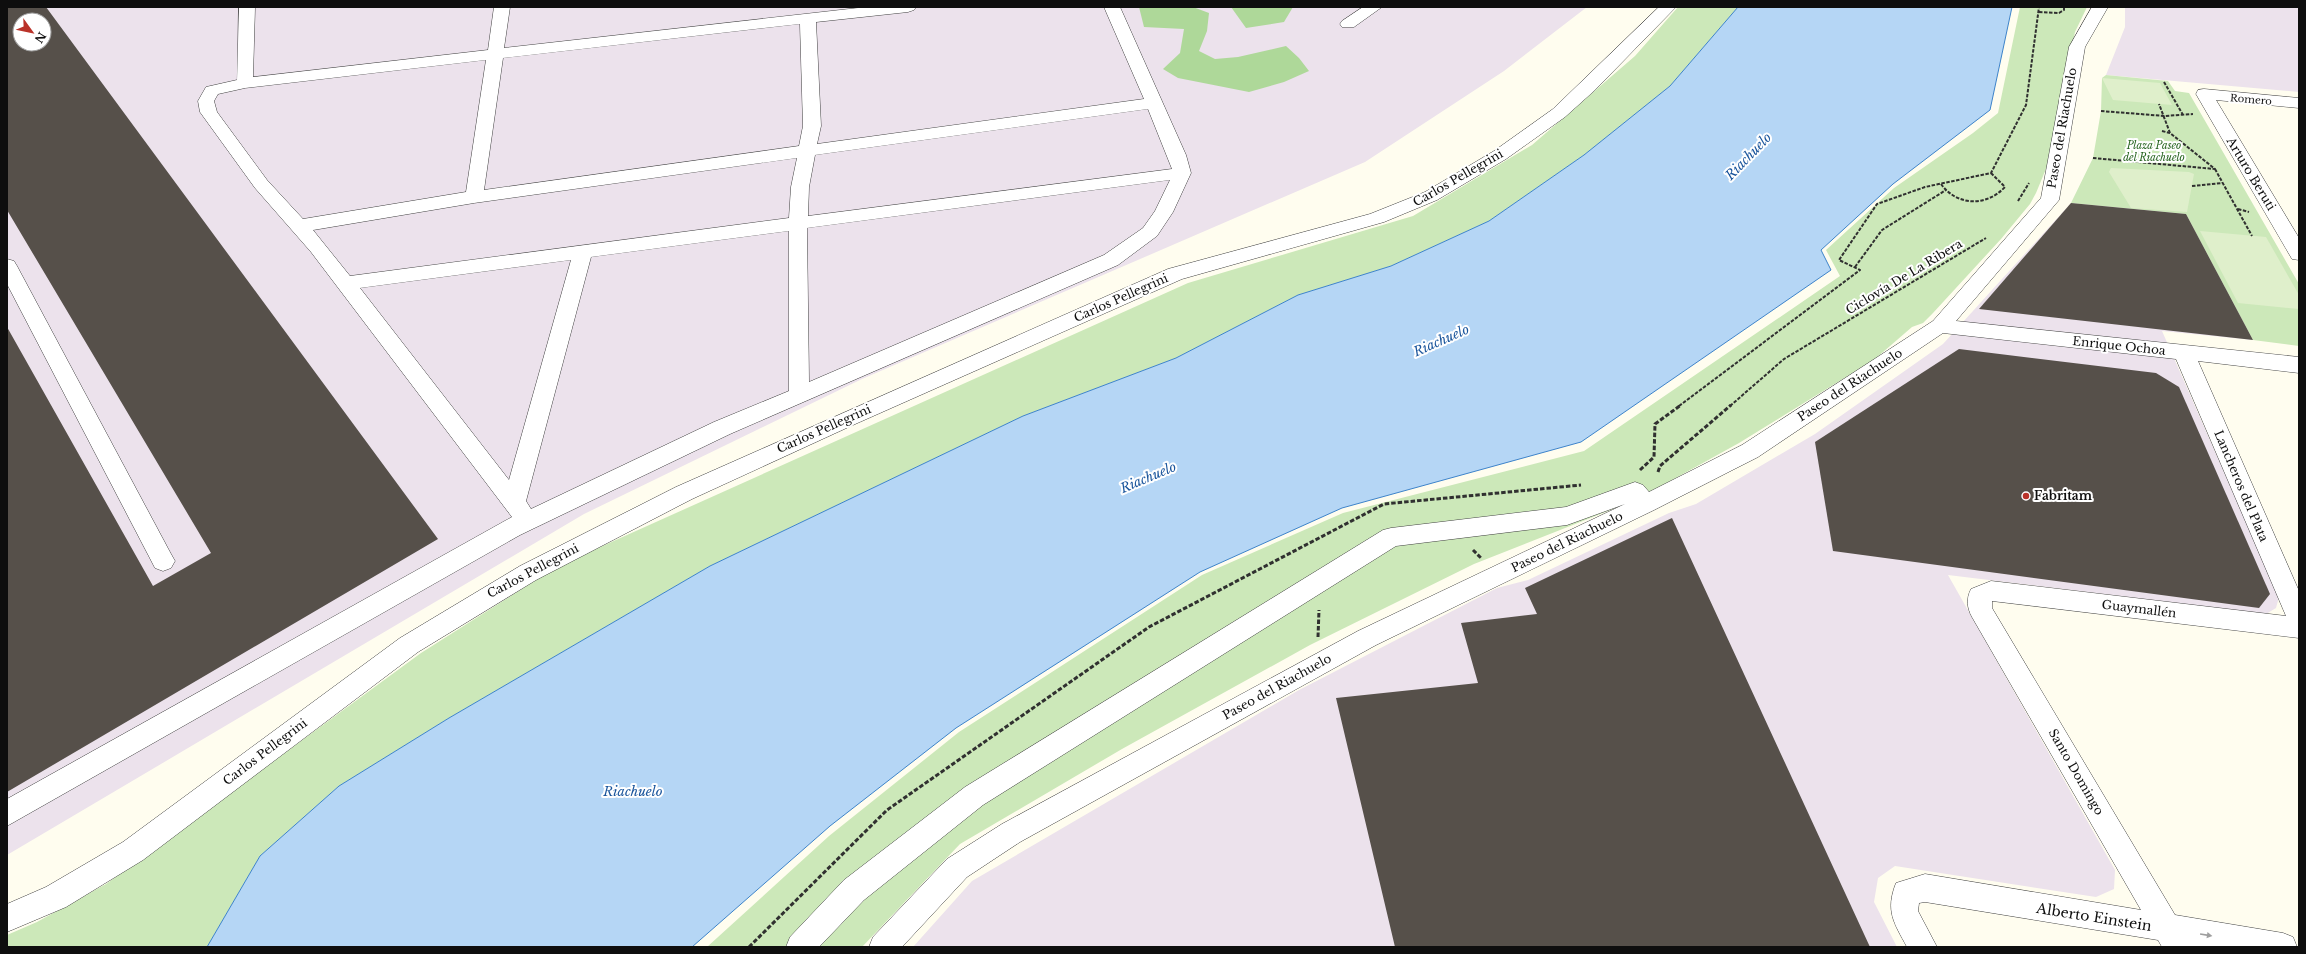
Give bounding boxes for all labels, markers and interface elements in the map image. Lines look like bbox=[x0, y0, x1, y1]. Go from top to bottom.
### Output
north arrow bbox=[12, 12, 52, 52]
text: N bbox=[31, 29, 49, 46]
street label: Paseo del Riachuelo bbox=[2044, 66, 2080, 189]
street label: Romero bbox=[2229, 91, 2273, 108]
water label: Riachuelo bbox=[1721, 129, 1775, 184]
street label: Arturo Beruti bbox=[2223, 133, 2279, 213]
park label: Plaza Paseo del Riachuelo bbox=[2123, 139, 2185, 164]
street label: Carlos Pellegrini bbox=[1410, 146, 1505, 209]
street label: Ciclovía De La Ribera bbox=[1843, 236, 1965, 317]
street label: Carlos Pellegrini bbox=[1071, 270, 1170, 325]
water label: Riachuelo bbox=[1410, 321, 1472, 361]
street label: Enrique Ochoa bbox=[2072, 333, 2167, 358]
street label: Paseo del Riachuelo bbox=[1794, 345, 1905, 424]
street label: Carlos Pellegrini bbox=[774, 401, 873, 456]
street label: Lancheros del Plata bbox=[2211, 428, 2272, 544]
water label: Riachuelo bbox=[1117, 458, 1179, 497]
place label: Fabritam bbox=[2034, 488, 2093, 503]
marker: Fabritam bbox=[2021, 491, 2031, 501]
street label: Paseo del Riachuelo bbox=[1509, 508, 1625, 575]
street label: Carlos Pellegrini bbox=[484, 540, 581, 601]
street label: Guaymallén bbox=[2101, 596, 2177, 621]
street label: Paseo del Riachuelo bbox=[1220, 650, 1334, 723]
street label: Carlos Pellegrini bbox=[220, 715, 310, 788]
street label: Santo Domingo bbox=[2046, 726, 2107, 818]
water label: Riachuelo bbox=[602, 783, 663, 800]
street label: Alberto Einstein bbox=[2034, 899, 2153, 935]
one-way arrow bbox=[2200, 932, 2212, 938]

